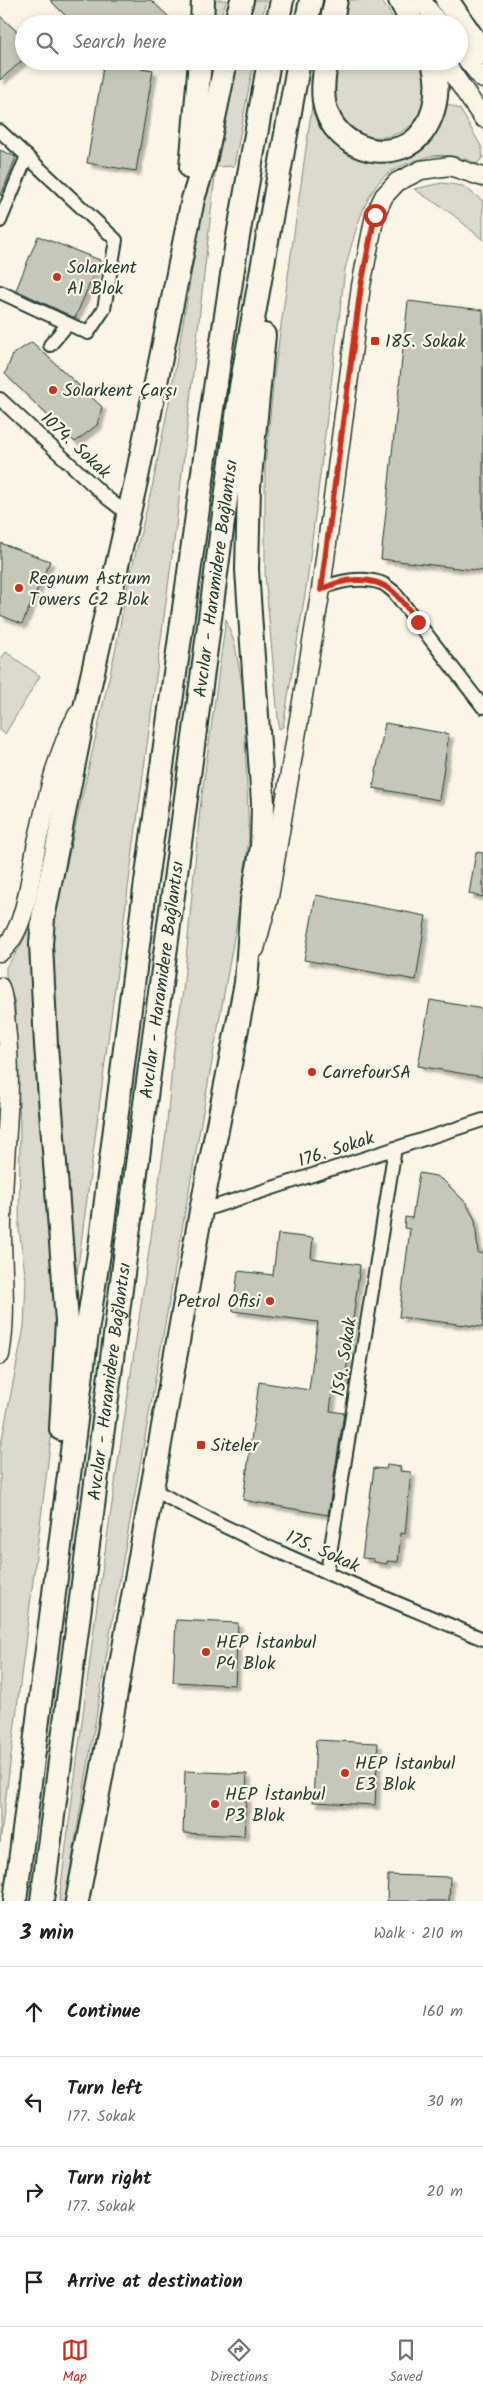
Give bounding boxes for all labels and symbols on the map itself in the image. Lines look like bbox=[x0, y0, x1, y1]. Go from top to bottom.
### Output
route start bbox=[364, 204, 387, 227]
place label: Solarkent A1 Blok bbox=[67, 254, 138, 304]
marker: Solarkent A1 Blok bbox=[51, 271, 63, 283]
place label: 185. Sokak bbox=[385, 328, 466, 357]
marker: 185. Sokak bbox=[369, 335, 381, 347]
place label: Solarkent Çarşı bbox=[63, 377, 177, 406]
marker: Solarkent Çarşı bbox=[47, 384, 59, 396]
street label: 1074. Sokak bbox=[33, 406, 117, 487]
street label: Avcılar - Haramidere Bağlantısı bbox=[187, 458, 247, 699]
place label: Regnum Astrum Towers C2 Blok bbox=[29, 565, 150, 615]
marker: Regnum Astrum Towers C2 Blok bbox=[13, 582, 25, 594]
route end bbox=[407, 611, 430, 634]
street label: Avcılar - Haramidere Bağlantısı bbox=[133, 859, 193, 1101]
place label: CarrefourSA bbox=[322, 1059, 411, 1088]
marker: CarrefourSA bbox=[306, 1066, 318, 1078]
street label: 176. Sokak bbox=[295, 1124, 379, 1176]
street label: Avcılar - Haramidere Bağlantısı bbox=[81, 1261, 140, 1502]
place label: Petrol Ofisi bbox=[177, 1288, 261, 1317]
marker: Petrol Ofisi bbox=[264, 1295, 276, 1307]
street label: 154. Sokak bbox=[325, 1315, 366, 1399]
place label: Siteler bbox=[211, 1432, 259, 1461]
marker: Siteler bbox=[195, 1439, 207, 1451]
street label: 175. Sokak bbox=[281, 1523, 364, 1582]
place label: HEP İstanbul P4 Blok bbox=[216, 1629, 317, 1679]
marker: HEP İstanbul P4 Blok bbox=[200, 1646, 212, 1658]
place label: HEP İstanbul E3 Blok bbox=[355, 1750, 456, 1800]
marker: HEP İstanbul E3 Blok bbox=[339, 1767, 351, 1779]
place label: HEP İstanbul P3 Blok bbox=[225, 1781, 326, 1831]
marker: HEP İstanbul P3 Blok bbox=[209, 1798, 221, 1810]

